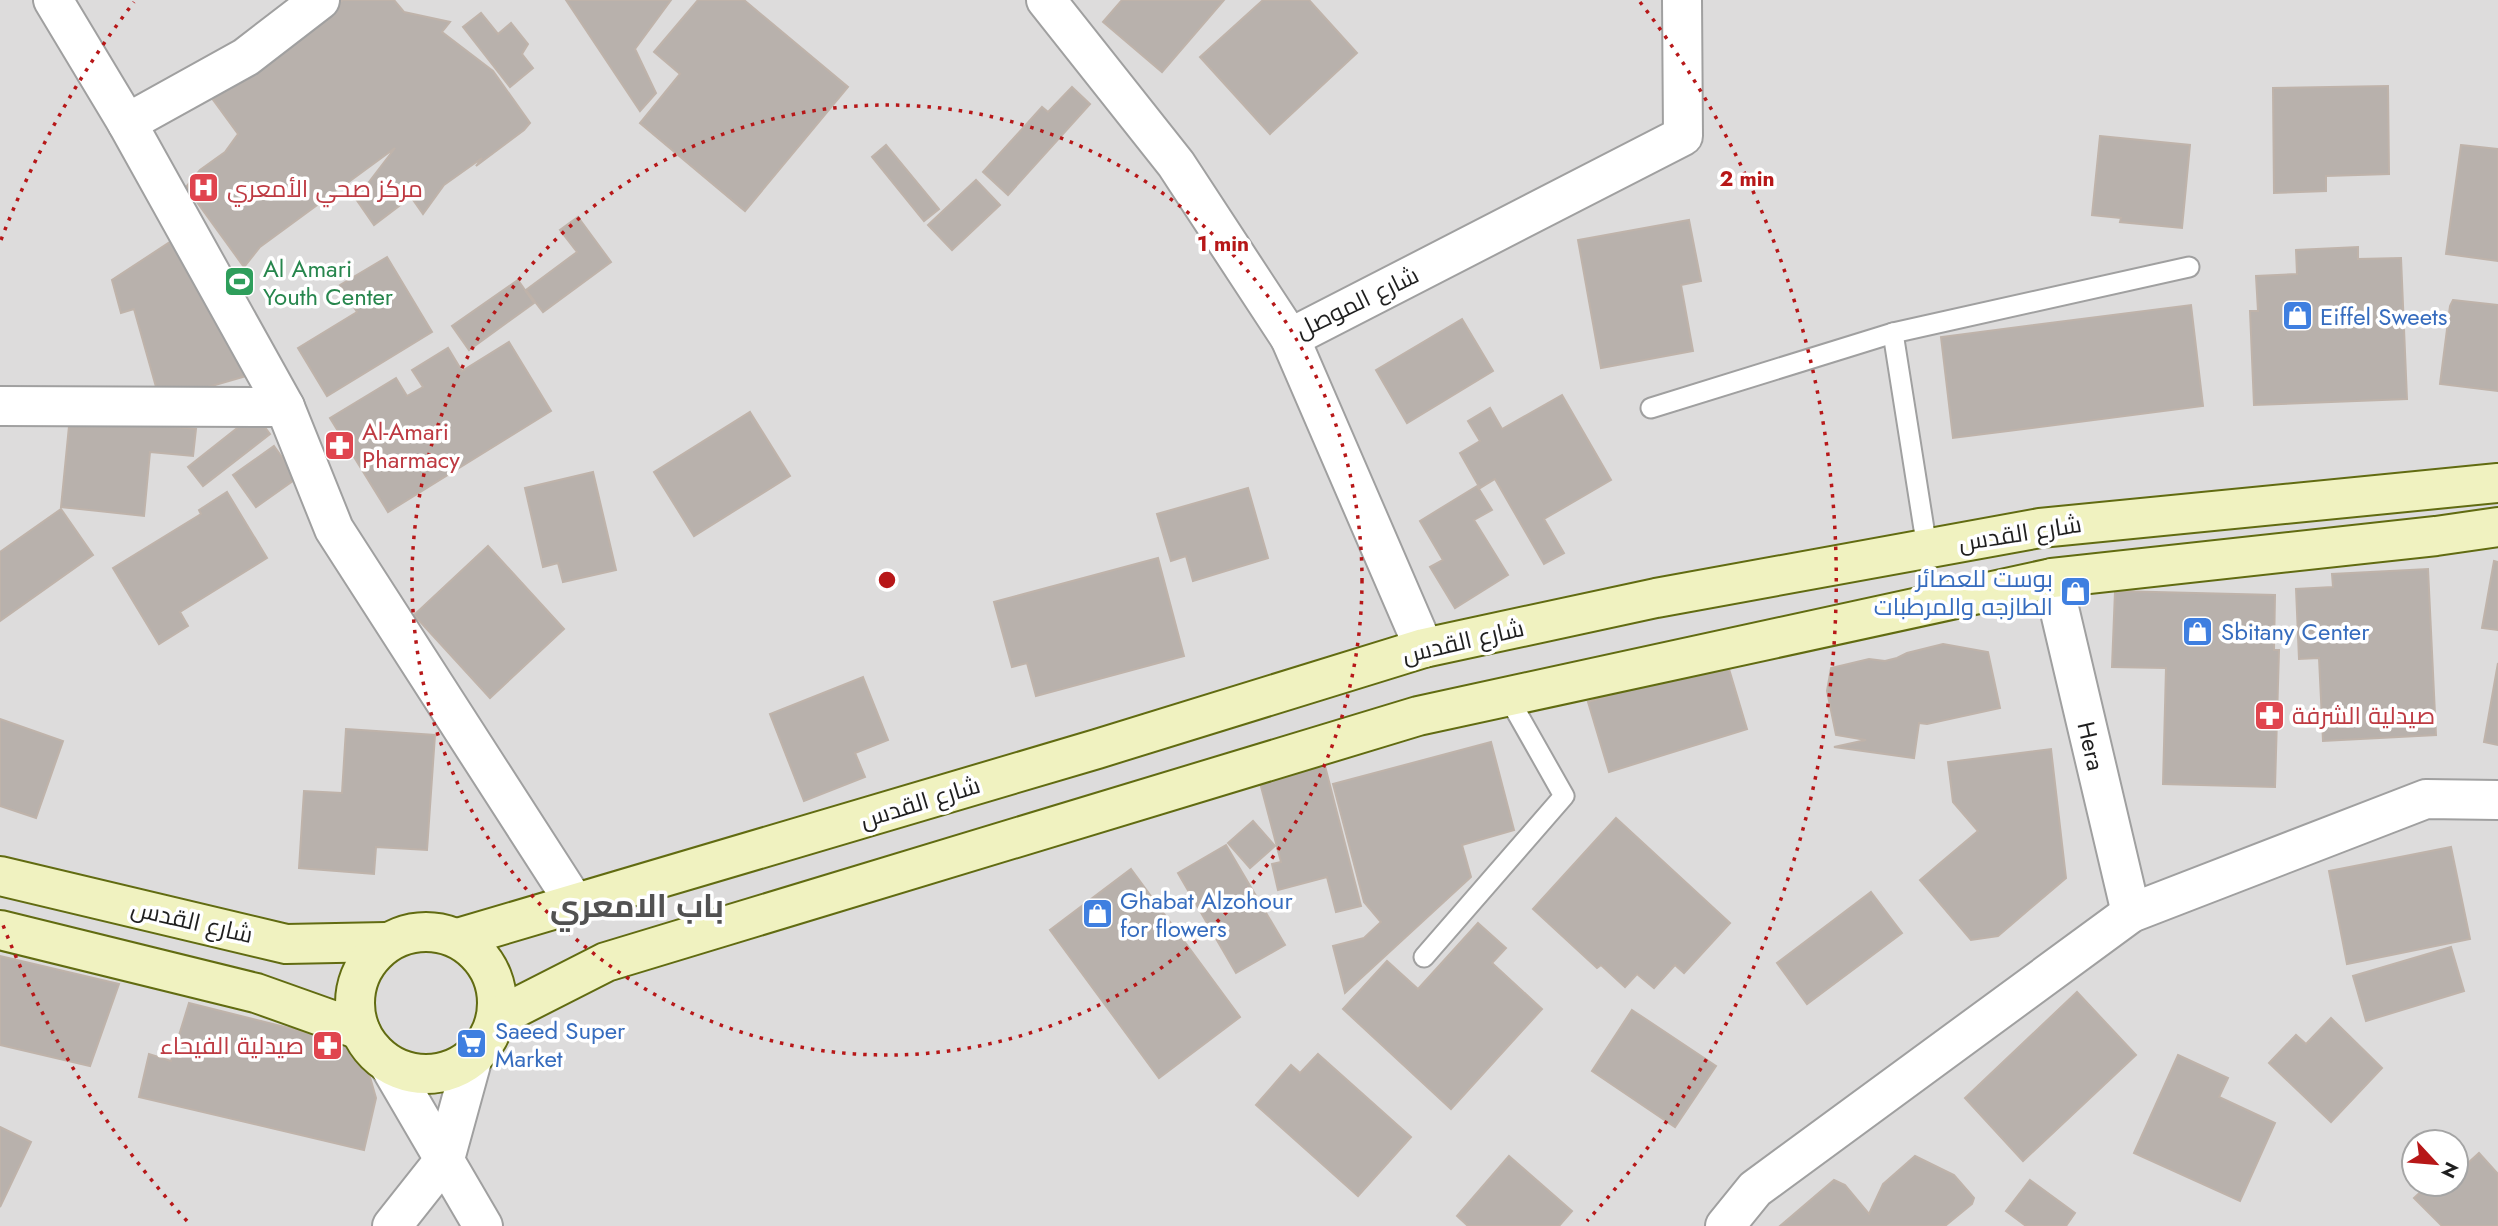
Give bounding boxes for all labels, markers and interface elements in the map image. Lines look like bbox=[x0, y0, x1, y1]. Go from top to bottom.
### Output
text: 2 min bbox=[1719, 164, 1775, 194]
hospital icon: مركز صحي الأمعري bbox=[187, 171, 221, 205]
place label: مركز صحي الأمعري bbox=[227, 171, 423, 208]
text: 1 min bbox=[1197, 229, 1249, 259]
place label: Al Amari Youth Center bbox=[263, 251, 394, 314]
street label: شارع الموصل bbox=[1289, 257, 1425, 347]
sports icon: Al Amari Youth Center bbox=[223, 265, 257, 299]
shop icon: Eiffel Sweets bbox=[2280, 299, 2314, 333]
place label: Eiffel Sweets bbox=[2320, 299, 2448, 334]
place label: Al-Amari Pharmacy bbox=[362, 414, 460, 477]
pharmacy icon: Al-Amari Pharmacy bbox=[322, 428, 356, 462]
street label: شارع القدس bbox=[1956, 506, 2084, 560]
place label: بوست للعصائر الطازجه والمرطبات bbox=[1874, 561, 2053, 624]
centre of rings bbox=[875, 568, 899, 592]
shop icon: بوست للعصائر الطازجه والمرطبات bbox=[2059, 575, 2093, 609]
street label: شارع القدس bbox=[1399, 610, 1527, 672]
shop icon: Sbitany Center bbox=[2181, 614, 2215, 648]
place label: Sbitany Center bbox=[2221, 614, 2370, 649]
pharmacy icon: صيدلية الشرفة bbox=[2252, 698, 2286, 732]
place label: صيدلية الشرفة bbox=[2292, 698, 2435, 733]
street label: Hera bbox=[2068, 718, 2114, 774]
street label: شارع القدس bbox=[856, 767, 984, 837]
district label: باب الامعري bbox=[550, 883, 724, 932]
place label: Ghabat Alzohour for flowers bbox=[1120, 883, 1293, 946]
street label: شارع القدس bbox=[128, 890, 256, 952]
shop icon: Ghabat Alzohour for flowers bbox=[1080, 897, 1114, 931]
place label: Saeed Super Market bbox=[495, 1013, 626, 1076]
supermarket icon: Saeed Super Market bbox=[455, 1027, 489, 1061]
place label: صيدلية الفيحاء bbox=[160, 1028, 304, 1063]
pharmacy icon: صيدلية الفيحاء bbox=[310, 1028, 344, 1062]
north arrow bbox=[2400, 1128, 2470, 1198]
text: N bbox=[2434, 1158, 2465, 1183]

